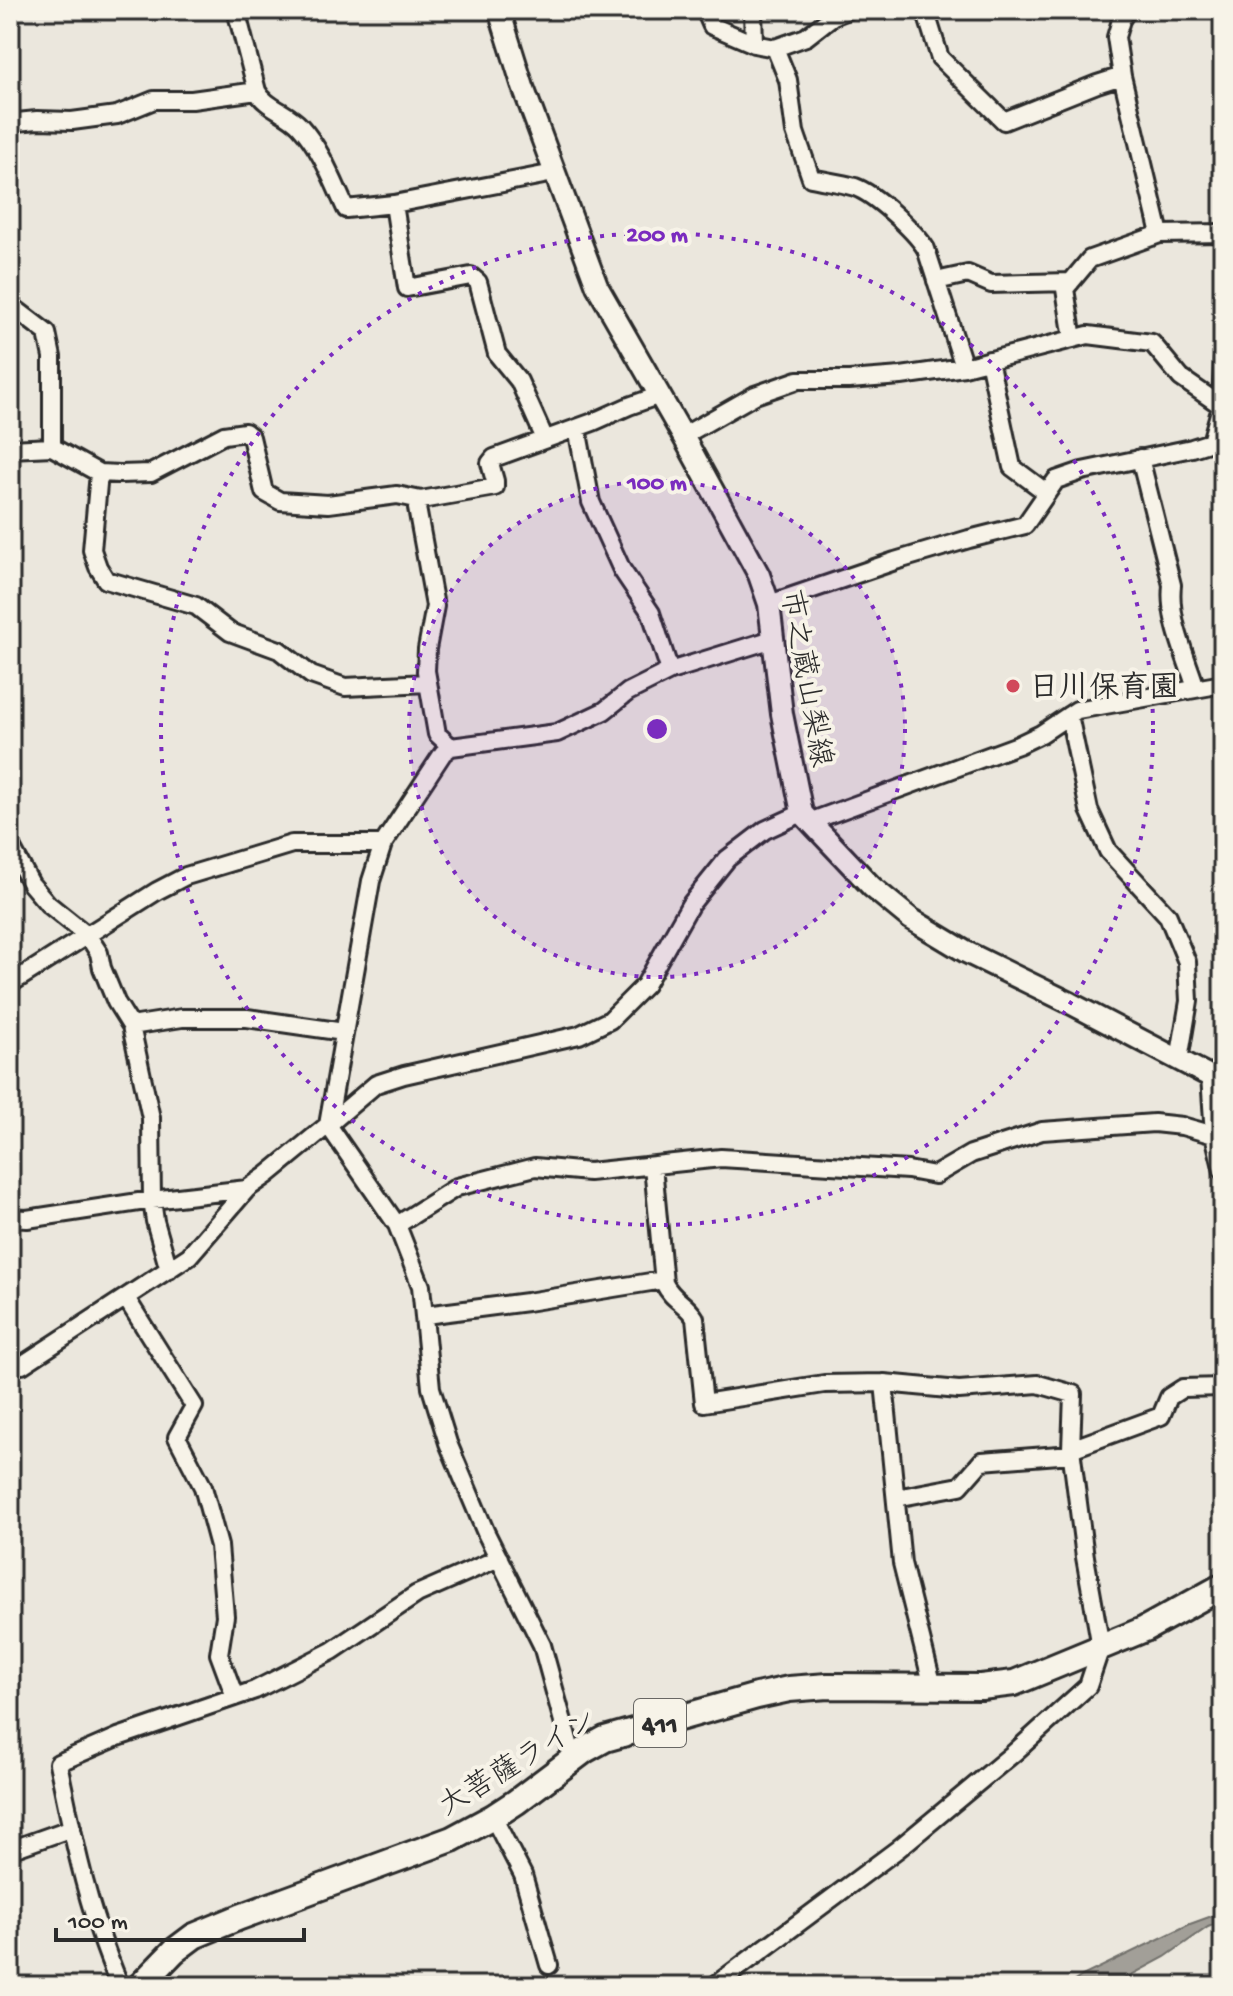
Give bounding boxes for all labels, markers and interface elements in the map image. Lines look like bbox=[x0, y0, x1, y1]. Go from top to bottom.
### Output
text: 200 m bbox=[626, 222, 688, 251]
text: 100 m bbox=[626, 470, 687, 499]
street label: 市之蔵山梨線 bbox=[771, 587, 838, 770]
place label: 日川保育園 bbox=[1029, 671, 1179, 708]
marker: 日川保育園 bbox=[1004, 677, 1022, 695]
centre of rings bbox=[643, 715, 671, 743]
road number: 411 bbox=[634, 1699, 686, 1747]
street label: 大菩薩ライン bbox=[433, 1702, 605, 1826]
scale bar bbox=[56, 1892, 304, 1942]
text: 100 m bbox=[67, 1909, 128, 1938]

